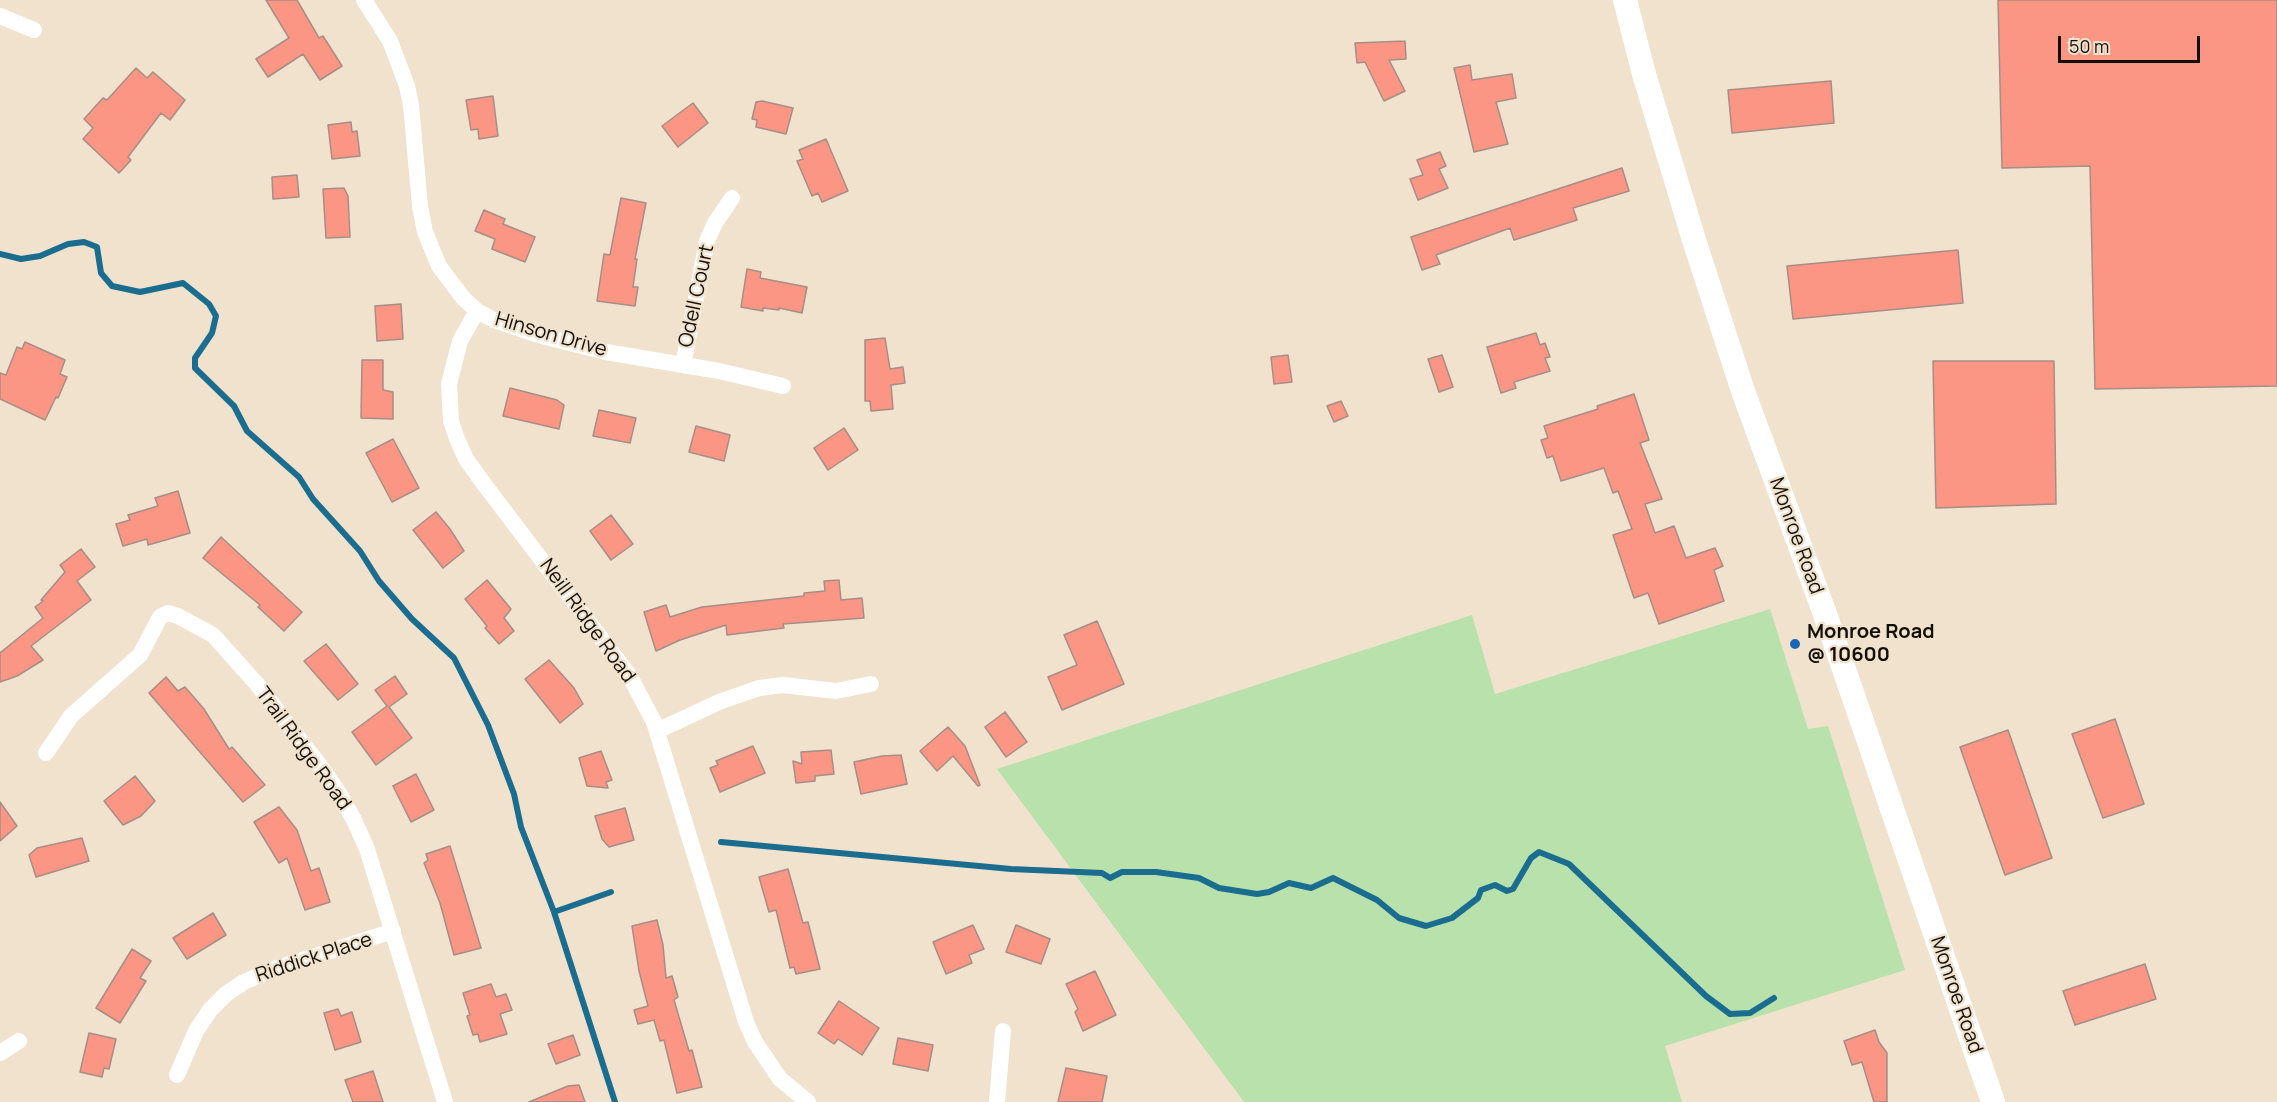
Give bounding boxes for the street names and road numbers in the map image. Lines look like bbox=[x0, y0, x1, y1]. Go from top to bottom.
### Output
street label: Odell Court bbox=[674, 242, 720, 350]
street label: Hinson Drive bbox=[492, 308, 610, 362]
street label: Monroe Road bbox=[1764, 474, 1828, 598]
street label: Neill Ridge Road bbox=[534, 554, 640, 688]
street label: Trail Ridge Road bbox=[250, 683, 356, 815]
street label: Riddick Place bbox=[253, 928, 375, 988]
street label: Monroe Road bbox=[1925, 933, 1987, 1057]

